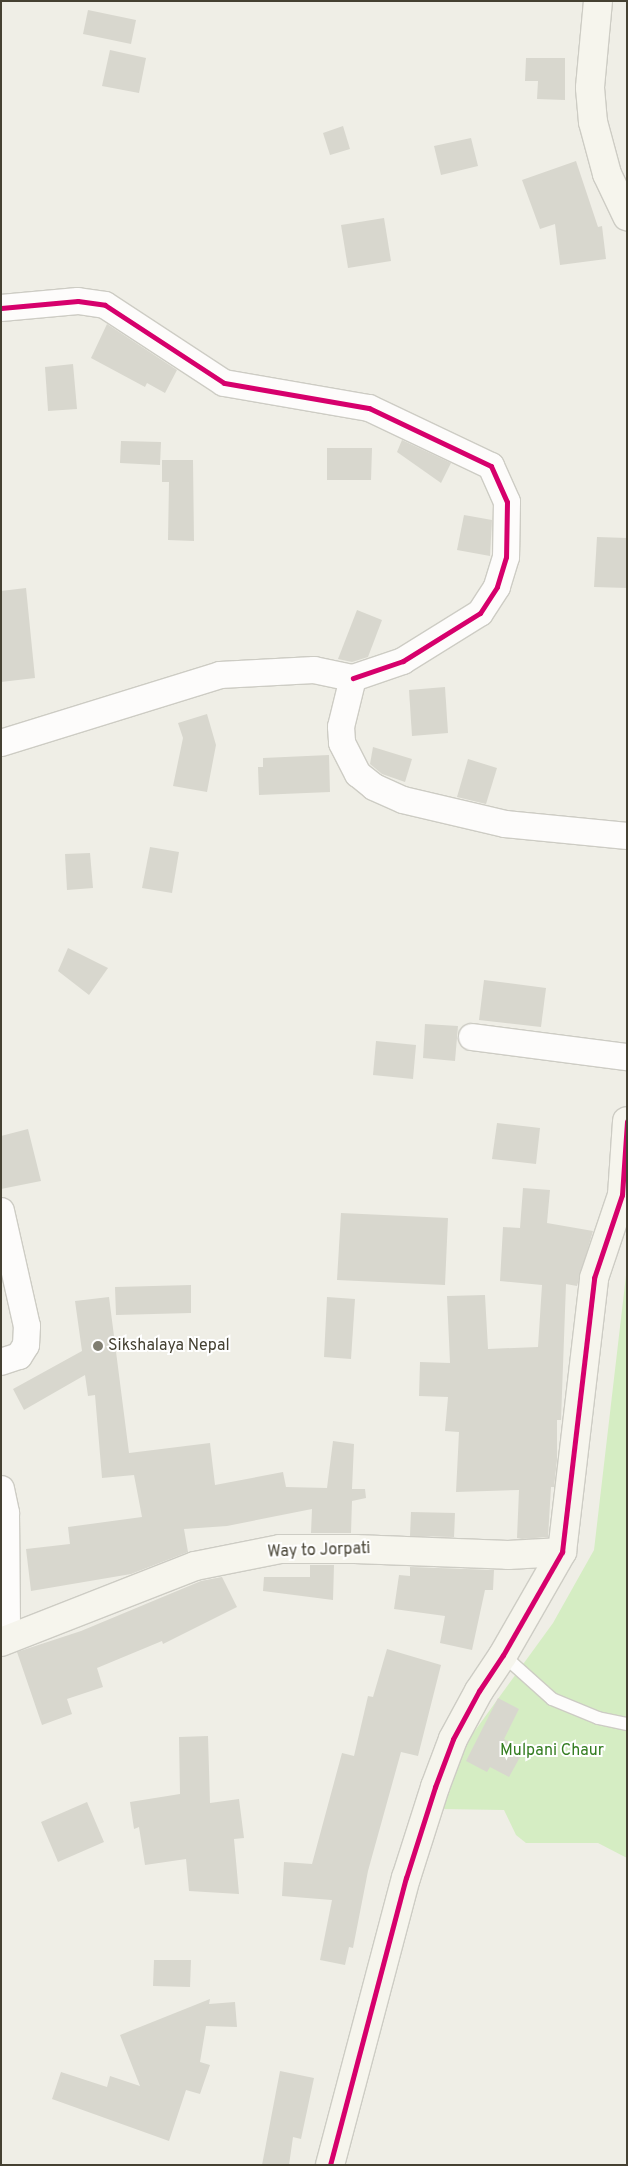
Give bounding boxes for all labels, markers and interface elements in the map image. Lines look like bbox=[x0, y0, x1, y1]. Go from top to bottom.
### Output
place label: Sikshalaya Nepal bbox=[108, 1336, 230, 1356]
marker: Sikshalaya Nepal bbox=[92, 1340, 104, 1352]
street label: Way to Jorpati bbox=[267, 1540, 371, 1562]
park label: Mulpani Chaur bbox=[500, 1741, 604, 1761]

